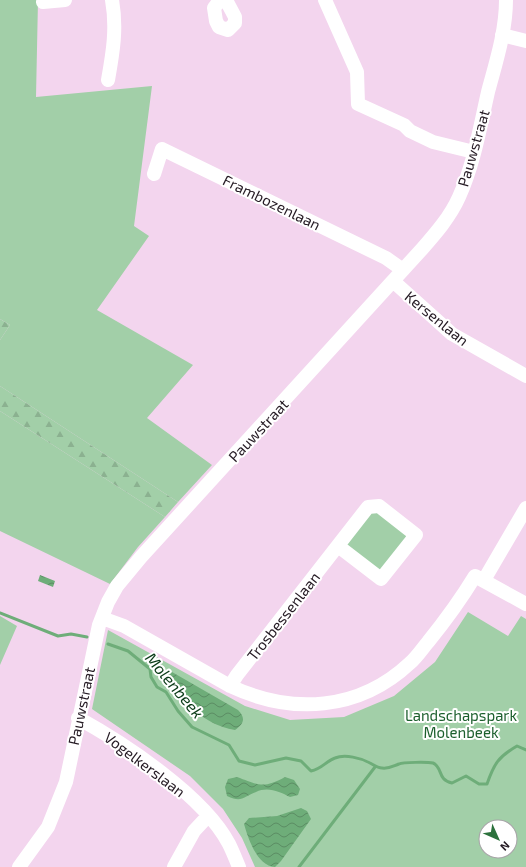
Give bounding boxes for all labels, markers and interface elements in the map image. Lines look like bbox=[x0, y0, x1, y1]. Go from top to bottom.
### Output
street label: Pauwstraat bbox=[453, 107, 493, 189]
street label: Frambozenlaan bbox=[220, 171, 324, 233]
street label: Kersenlaan bbox=[402, 287, 472, 349]
street label: Pauwstraat bbox=[224, 395, 292, 465]
street label: Trosbessenlaan bbox=[243, 568, 323, 664]
water label: Molenbeek bbox=[142, 648, 208, 722]
street label: Pauwstraat bbox=[64, 665, 98, 747]
park label: Landschapspark Molenbeek bbox=[405, 706, 517, 741]
street label: Vogelkerslaan bbox=[101, 728, 189, 800]
north arrow bbox=[478, 819, 518, 859]
text: N bbox=[498, 839, 513, 854]

